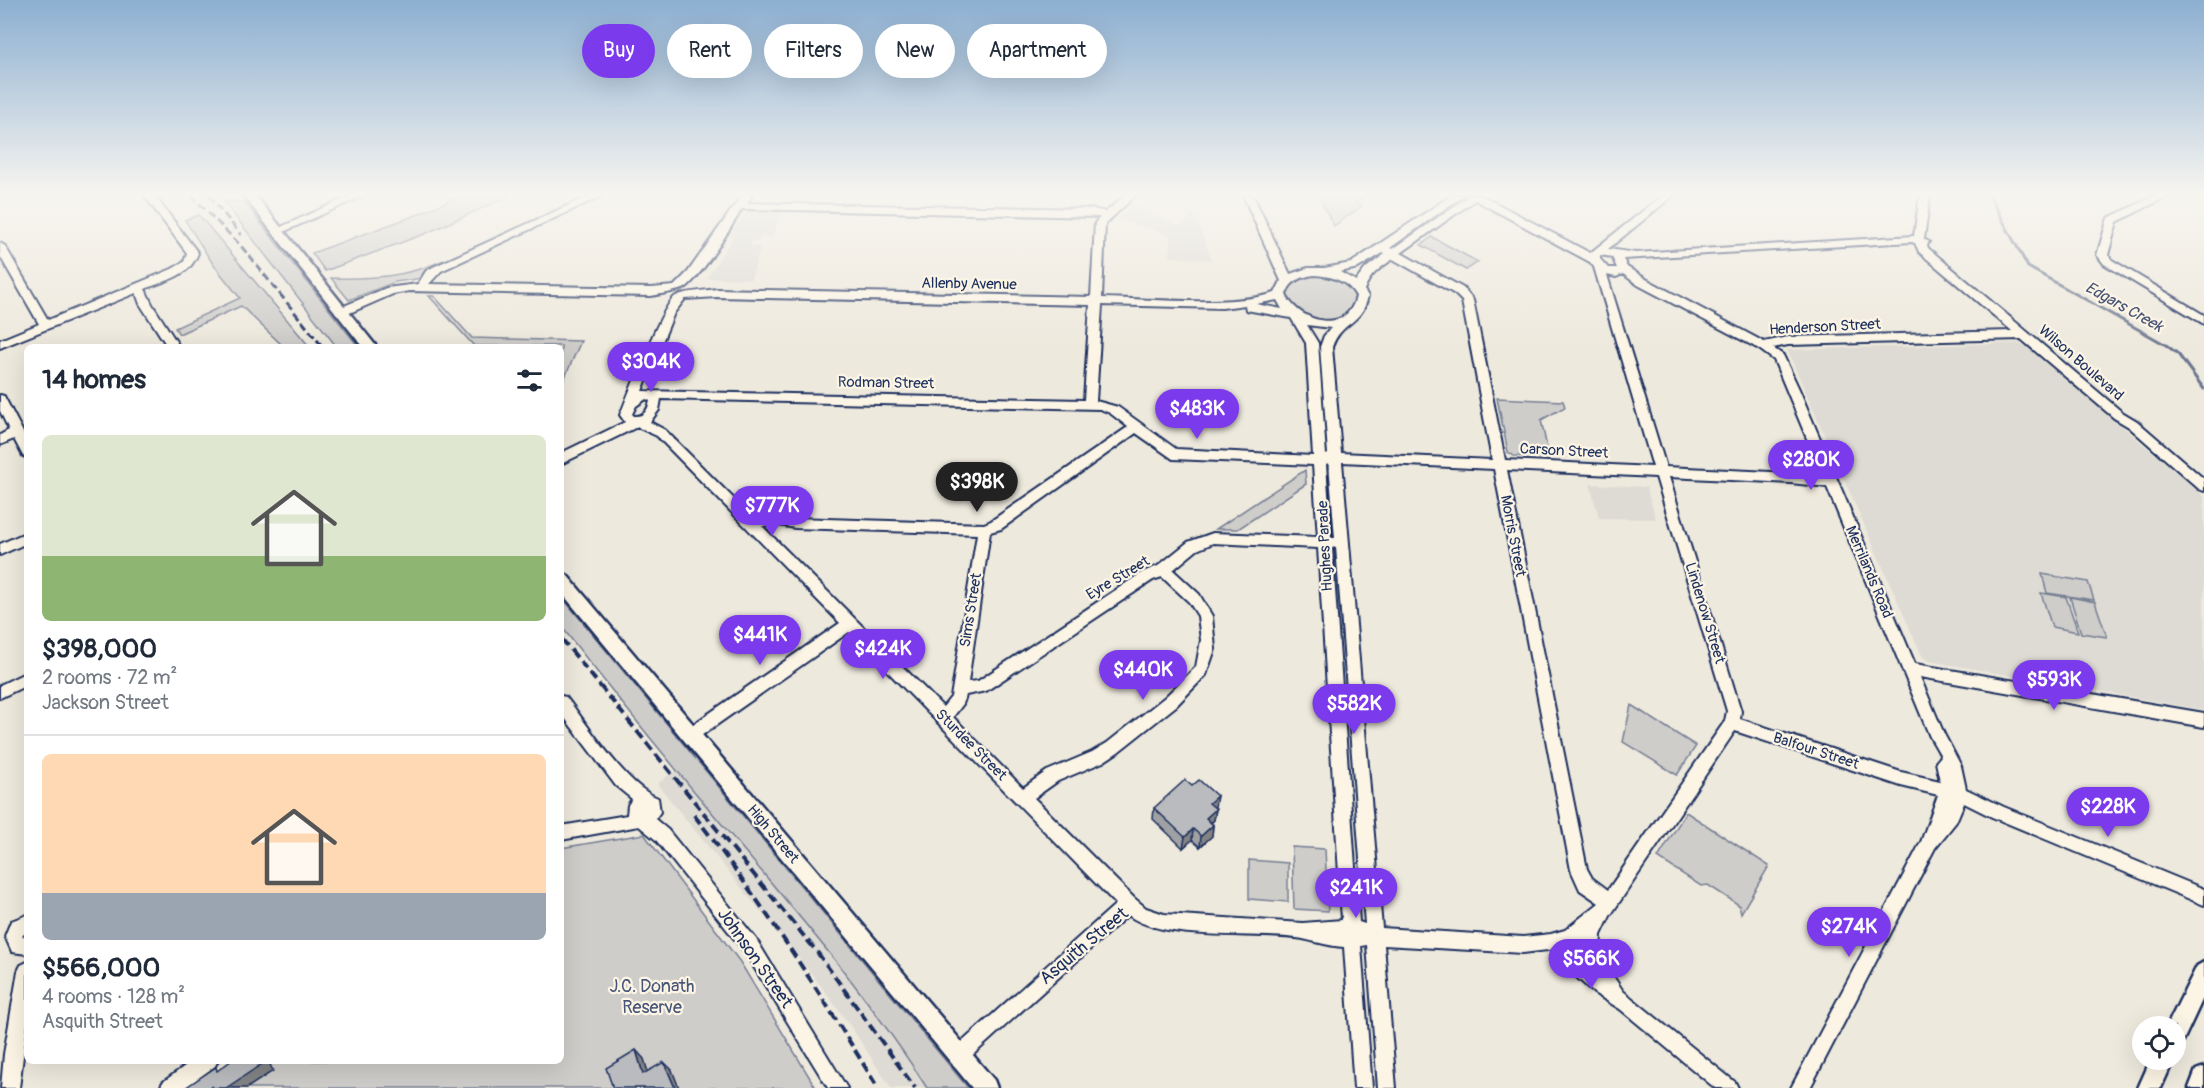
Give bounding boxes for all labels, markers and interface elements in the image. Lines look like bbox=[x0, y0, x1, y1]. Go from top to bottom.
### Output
chip: Buy bbox=[582, 24, 655, 78]
chip: Rent bbox=[667, 24, 752, 78]
chip: Filters bbox=[764, 24, 863, 78]
chip: New bbox=[875, 24, 955, 78]
chip: Apartment bbox=[967, 24, 1107, 78]
street label: Allenby Avenue bbox=[921, 274, 1018, 294]
water label: Edgars Creek bbox=[2082, 278, 2167, 337]
street label: Henderson Street bbox=[1769, 315, 1882, 339]
street label: Wilson Boulevard bbox=[2035, 321, 2127, 405]
pin: $304K bbox=[609, 342, 693, 393]
text: $304K bbox=[621, 349, 681, 374]
text: 14 homes bbox=[42, 364, 146, 396]
icon: filters bbox=[513, 364, 546, 397]
street label: Rodman Street bbox=[838, 373, 935, 393]
pin: $483K bbox=[1155, 389, 1239, 440]
text: $483K bbox=[1169, 396, 1225, 421]
street label: Carson Street bbox=[1519, 439, 1610, 463]
pin: $280K bbox=[1769, 440, 1853, 491]
text: $280K bbox=[1782, 447, 1840, 472]
pin: $398K bbox=[935, 462, 1019, 513]
text: $398K bbox=[950, 469, 1004, 494]
icon: home bbox=[240, 474, 348, 582]
pin: $777K bbox=[730, 486, 814, 537]
text: $777K bbox=[745, 493, 799, 518]
street label: Morris Street bbox=[1496, 494, 1530, 579]
street label: Hughes Parade bbox=[1313, 499, 1337, 592]
street label: Merrilands Road bbox=[1841, 523, 1897, 621]
street label: Eyre Street bbox=[1083, 551, 1154, 604]
street label: Lindenow Street bbox=[1681, 560, 1730, 667]
street label: Sims Street bbox=[956, 571, 986, 648]
pin: $441K bbox=[718, 615, 802, 666]
text: $441K bbox=[733, 622, 787, 647]
pin: $424K bbox=[841, 629, 925, 680]
text: $398,000 bbox=[42, 633, 157, 665]
text: $424K bbox=[854, 636, 912, 661]
pin: $440K bbox=[1101, 650, 1185, 701]
text: $440K bbox=[1113, 657, 1173, 682]
pin: $593K bbox=[2012, 660, 2096, 711]
text: 2 rooms · 72 m² bbox=[42, 665, 177, 690]
text: $593K bbox=[2026, 667, 2082, 692]
pin: $582K bbox=[1312, 684, 1396, 735]
text: Jackson Street bbox=[42, 690, 169, 715]
text: $582K bbox=[1327, 691, 1382, 716]
street label: Sturdee Street bbox=[931, 705, 1011, 785]
street label: Balfour Street bbox=[1771, 728, 1862, 774]
pin: $228K bbox=[2066, 787, 2150, 838]
icon: home bbox=[240, 793, 348, 901]
text: $228K bbox=[2080, 794, 2136, 819]
street label: High Street bbox=[743, 801, 804, 868]
pin: $241K bbox=[1314, 868, 1398, 919]
text: $241K bbox=[1329, 875, 1383, 900]
street label: Asquith Street bbox=[1035, 902, 1134, 990]
street label: Johnson Street bbox=[712, 903, 798, 1013]
pin: $274K bbox=[1807, 907, 1891, 958]
text: $274K bbox=[1821, 914, 1877, 939]
pin: $566K bbox=[1549, 939, 1633, 990]
text: $566K bbox=[1562, 946, 1620, 971]
text: $566,000 bbox=[42, 952, 160, 984]
park label: J.C. Donath Reserve bbox=[609, 975, 695, 1019]
text: 4 rooms · 128 m² bbox=[42, 984, 185, 1009]
text: Asquith Street bbox=[42, 1009, 163, 1034]
map controls bbox=[2132, 1016, 2186, 1070]
button: locate bbox=[2132, 1016, 2186, 1070]

